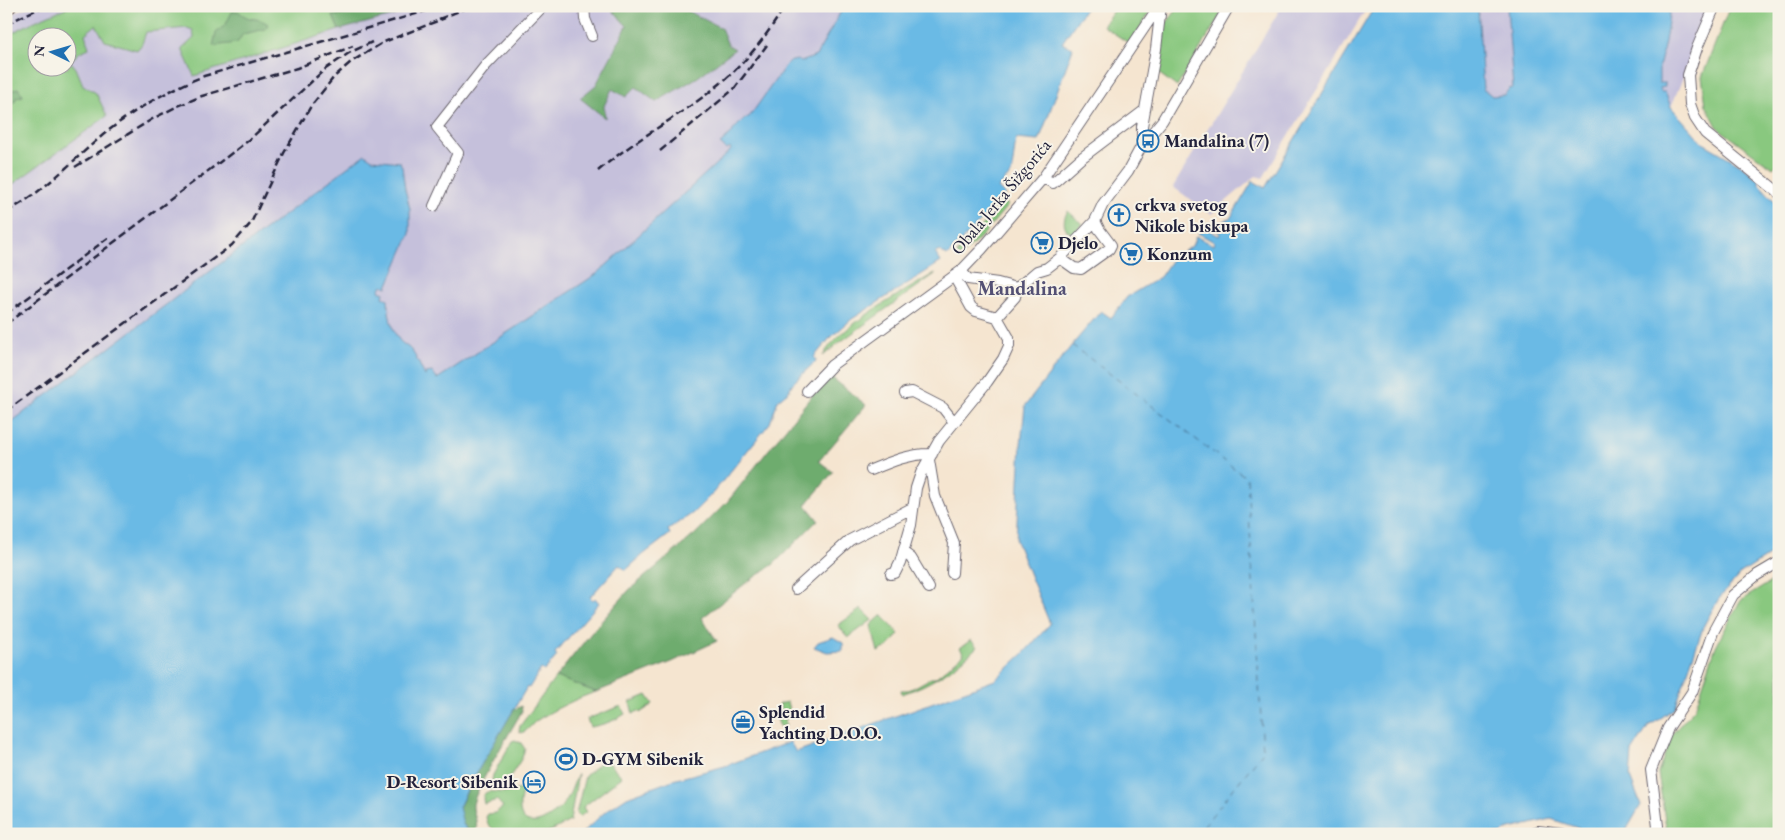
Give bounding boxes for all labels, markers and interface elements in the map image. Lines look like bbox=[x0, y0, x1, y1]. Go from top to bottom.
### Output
north arrow bbox=[28, 28, 78, 78]
text: N bbox=[30, 44, 49, 57]
bus stop icon: Mandalina (7) bbox=[1136, 129, 1160, 153]
place label: Mandalina (7) bbox=[1164, 129, 1269, 152]
street label: Obala Jerka Šižgorića bbox=[945, 133, 1056, 259]
place label: crkva svetog Nikole biskupa bbox=[1135, 193, 1248, 237]
church icon: crkva svetog Nikole biskupa bbox=[1107, 203, 1131, 227]
supermarket icon: Djelo bbox=[1030, 231, 1054, 255]
place label: Djelo bbox=[1058, 231, 1098, 254]
supermarket icon: Konzum bbox=[1119, 242, 1143, 266]
place label: Konzum bbox=[1147, 242, 1212, 265]
district label: Mandalina bbox=[977, 275, 1067, 301]
place label: Splendid Yachting D.O.O. bbox=[759, 700, 882, 744]
office icon: Splendid Yachting D.O.O. bbox=[731, 710, 755, 734]
sports icon: D-GYM Sibenik bbox=[554, 747, 578, 771]
place label: D-GYM Sibenik bbox=[582, 747, 705, 770]
place label: D-Resort Sibenik bbox=[387, 770, 519, 793]
hotel icon: D-Resort Sibenik bbox=[522, 770, 546, 794]

